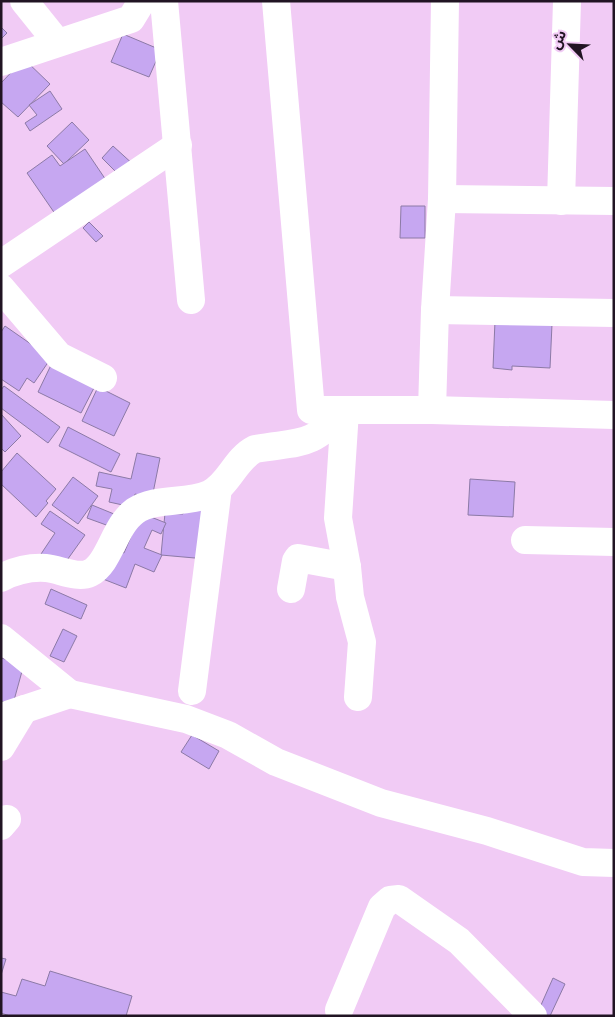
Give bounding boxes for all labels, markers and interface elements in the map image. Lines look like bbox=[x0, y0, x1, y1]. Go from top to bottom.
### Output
north arrow bbox=[545, 20, 595, 70]
text: ش bbox=[546, 27, 570, 52]

